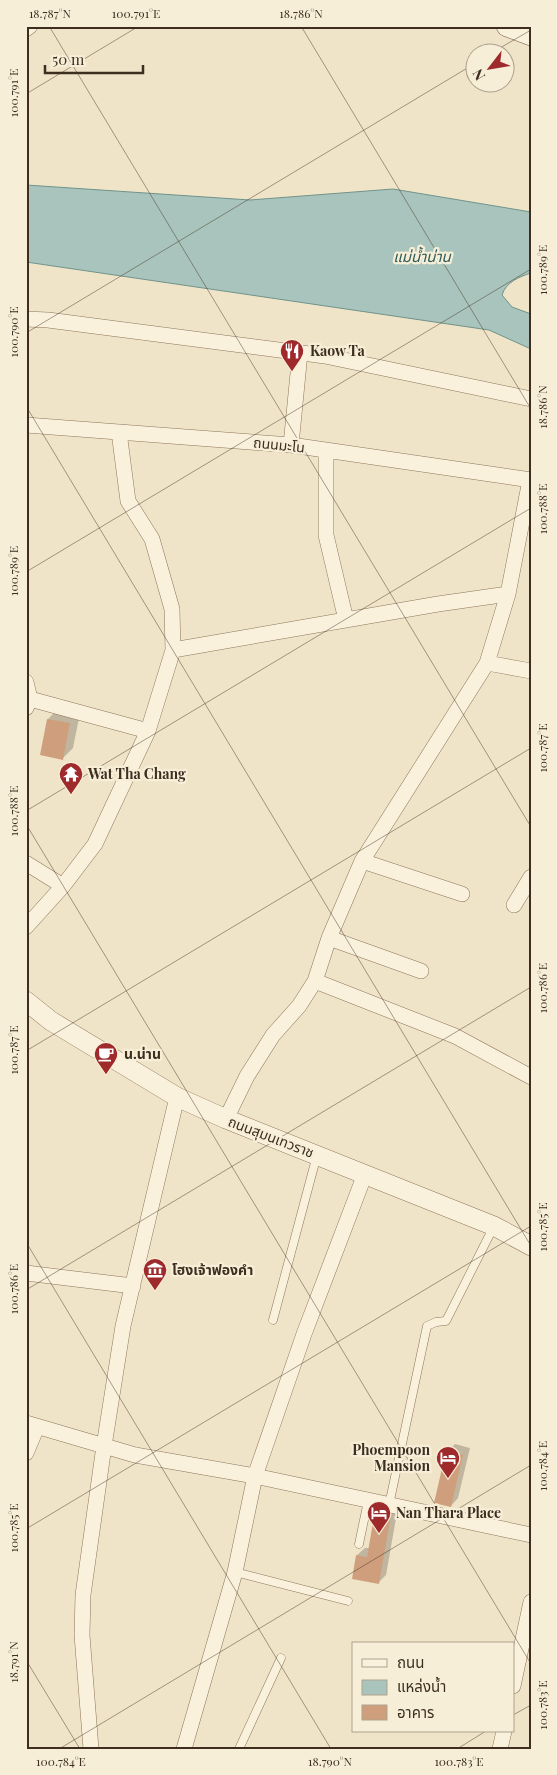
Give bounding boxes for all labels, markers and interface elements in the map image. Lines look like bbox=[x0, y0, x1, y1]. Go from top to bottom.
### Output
text: 18.787°N bbox=[29, 5, 72, 21]
text: 100.791°E bbox=[112, 5, 160, 21]
text: 18.786°N bbox=[279, 5, 323, 21]
scale bar bbox=[45, 42, 142, 74]
north arrow bbox=[464, 42, 514, 92]
text: 50 m bbox=[52, 49, 85, 69]
text: N bbox=[468, 66, 489, 84]
text: 100.791°E bbox=[5, 69, 21, 117]
text: 100.789°E bbox=[534, 245, 550, 295]
water label: แม่น้ำน่าน bbox=[393, 246, 452, 266]
text: 100.790°E bbox=[5, 307, 21, 357]
restaurant icon: Kaow Ta bbox=[279, 338, 305, 372]
place label: Kaow Ta bbox=[310, 341, 366, 360]
text: 18.786°N bbox=[534, 385, 550, 429]
street label: ถนนมะโน bbox=[252, 432, 306, 457]
text: 100.788°E bbox=[534, 484, 550, 534]
text: 100.789°E bbox=[5, 546, 21, 596]
text: 100.787°E bbox=[534, 723, 550, 773]
temple icon: Wat Tha Chang bbox=[58, 761, 84, 795]
place label: Wat Tha Chang bbox=[87, 764, 186, 783]
text: 100.788°E bbox=[5, 786, 21, 836]
text: 100.786°E bbox=[534, 963, 550, 1013]
text: 100.787°E bbox=[5, 1025, 21, 1075]
cafe icon: น.น่าน bbox=[93, 1041, 119, 1075]
place label: น.น่าน bbox=[124, 1044, 161, 1063]
street label: ถนนสุมนเทวราช bbox=[226, 1111, 317, 1162]
text: 100.785°E bbox=[534, 1202, 550, 1252]
museum icon: โฮงเจ้าฟองคำ bbox=[142, 1257, 168, 1291]
place label: โฮงเจ้าฟองคำ bbox=[172, 1260, 253, 1279]
text: 100.786°E bbox=[5, 1264, 21, 1314]
place label: Phoempoon Mansion bbox=[352, 1440, 430, 1475]
text: 100.784°E bbox=[534, 1441, 550, 1491]
hotel icon: Phoempoon Mansion bbox=[435, 1445, 461, 1479]
hotel icon: Nan Thara Place bbox=[366, 1500, 392, 1534]
text: 100.785°E bbox=[5, 1503, 21, 1553]
place label: Nan Thara Place bbox=[396, 1503, 501, 1522]
text: 18.791°N bbox=[5, 1641, 21, 1683]
legend bbox=[352, 1642, 514, 1732]
text: ถนน bbox=[397, 1652, 424, 1672]
text: แหล่งน้ำ bbox=[397, 1676, 446, 1696]
text: 100.783°E bbox=[534, 1680, 550, 1730]
text: อาคาร bbox=[397, 1702, 434, 1722]
text: 100.784°E bbox=[36, 1753, 86, 1769]
text: 18.790°N bbox=[308, 1753, 353, 1769]
text: 100.783°E bbox=[434, 1753, 484, 1769]

